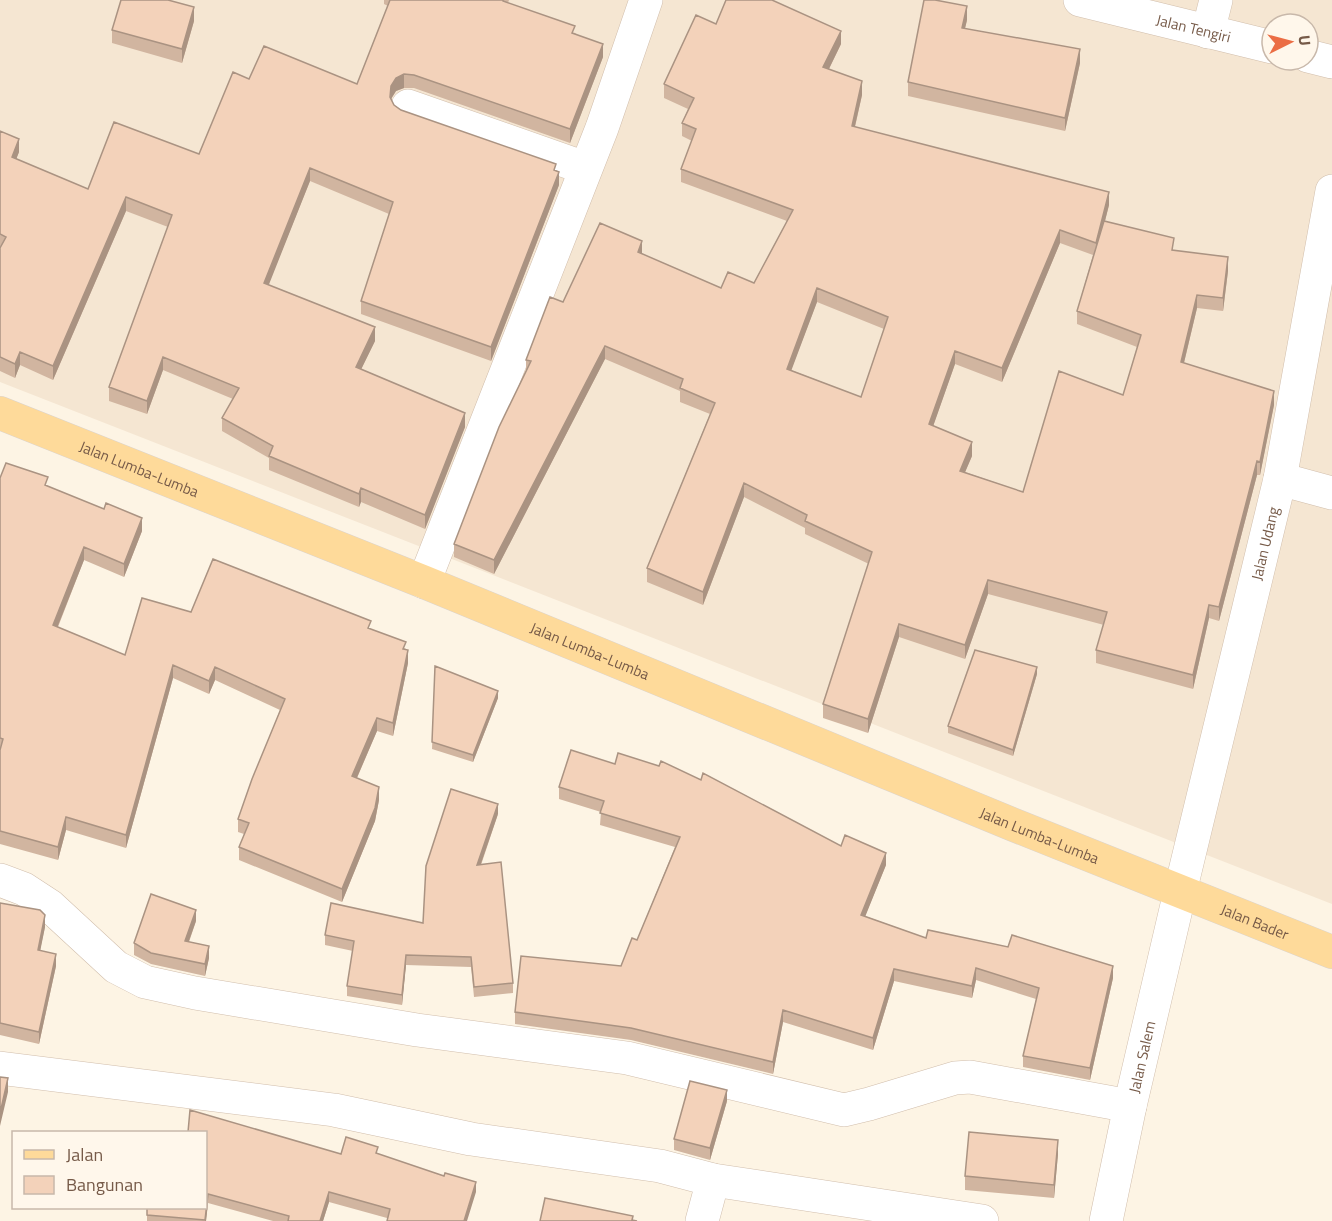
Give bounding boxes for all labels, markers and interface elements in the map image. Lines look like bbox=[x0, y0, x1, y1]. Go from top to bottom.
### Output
street label: Jalan Tengiri bbox=[1154, 8, 1233, 48]
north arrow bbox=[1260, 12, 1320, 72]
text: U bbox=[1292, 34, 1317, 47]
street label: Jalan Lumba-Lumba bbox=[76, 434, 203, 503]
street label: Jalan Udang bbox=[1244, 504, 1285, 582]
street label: Jalan Lumba-Lumba bbox=[527, 616, 654, 685]
street label: Jalan Lumba-Lumba bbox=[976, 801, 1103, 870]
street label: Jalan Bader bbox=[1217, 897, 1293, 945]
street label: Jalan Salem bbox=[1122, 1018, 1161, 1095]
legend bbox=[12, 1131, 207, 1209]
text: Jalan bbox=[66, 1141, 103, 1168]
text: Bangunan bbox=[66, 1171, 143, 1198]

